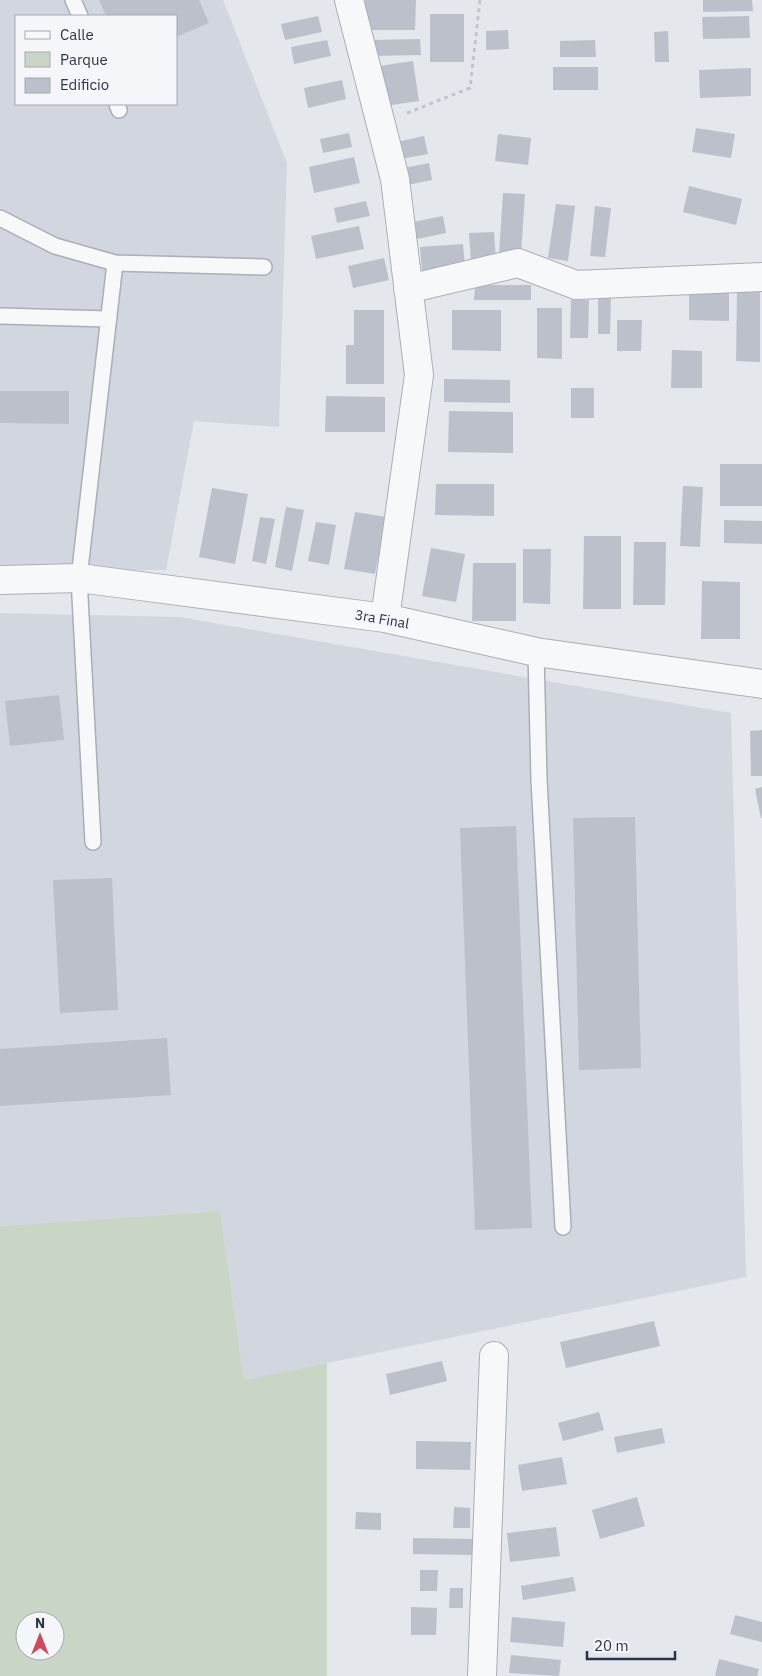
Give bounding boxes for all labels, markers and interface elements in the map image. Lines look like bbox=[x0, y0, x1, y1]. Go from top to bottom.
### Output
legend bbox=[15, 15, 178, 105]
text: Calle bbox=[60, 25, 94, 44]
text: Parque bbox=[60, 50, 108, 69]
text: Edificio bbox=[60, 75, 109, 94]
street label: 3ra Final bbox=[353, 605, 411, 633]
north arrow bbox=[15, 1611, 65, 1661]
text: N bbox=[35, 1614, 45, 1632]
scale bar bbox=[587, 1628, 674, 1660]
text: 20 m bbox=[594, 1636, 629, 1655]

